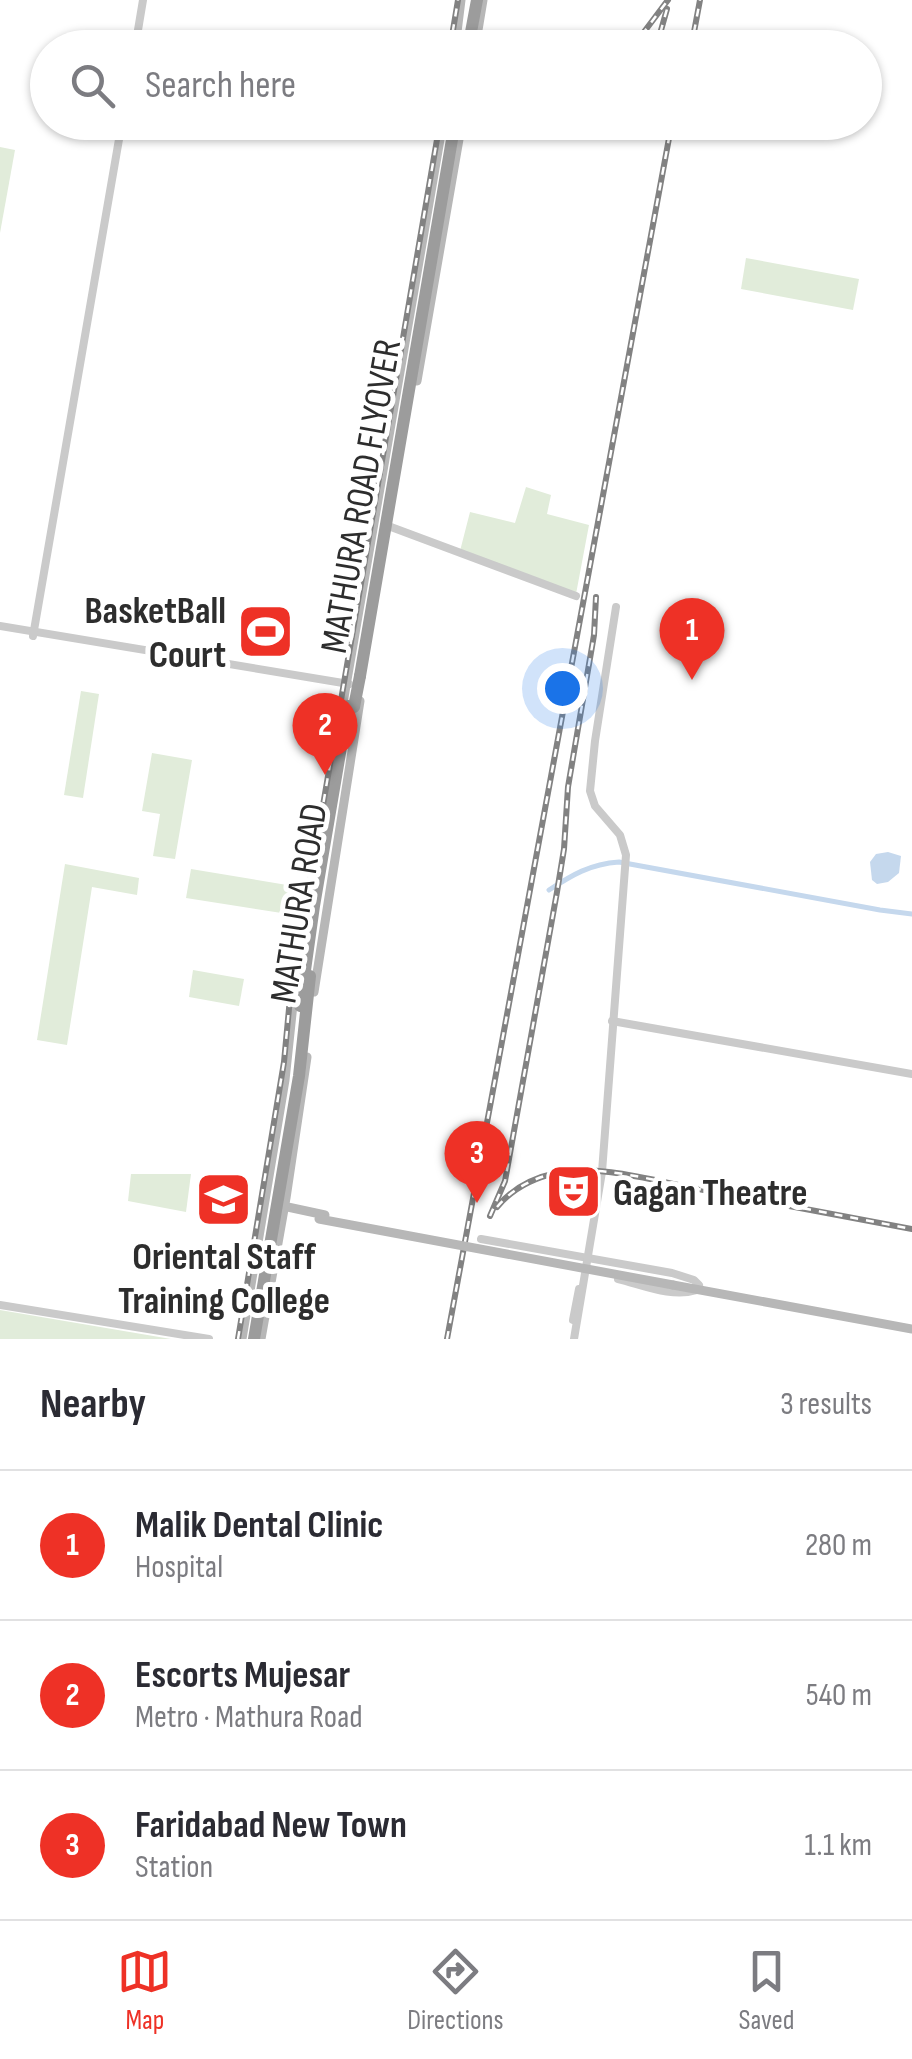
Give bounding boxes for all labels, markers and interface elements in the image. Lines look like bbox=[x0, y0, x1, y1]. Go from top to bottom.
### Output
search box bbox=[30, 30, 882, 140]
icon: search bbox=[65, 58, 120, 113]
text: Search here bbox=[145, 63, 296, 108]
street label: MATHURA ROAD FLYOVER bbox=[312, 336, 411, 657]
place label: BasketBall Court bbox=[84, 589, 226, 678]
pin: 1 bbox=[660, 598, 724, 680]
sports icon: BasketBall Court bbox=[235, 602, 295, 662]
your location bbox=[537, 663, 588, 714]
pin: 2 bbox=[292, 692, 358, 775]
street label: MATHURA ROAD bbox=[262, 800, 337, 1006]
pin: 3 bbox=[444, 1120, 510, 1203]
theatre icon: Gagan Theatre bbox=[544, 1162, 604, 1222]
school or university icon: Oriental Staff Training College bbox=[194, 1169, 254, 1229]
place label: Gagan Theatre bbox=[613, 1171, 807, 1216]
place label: Oriental Staff Training College bbox=[118, 1235, 330, 1324]
text: Nearby bbox=[40, 1379, 146, 1430]
text: 3 results bbox=[780, 1385, 872, 1424]
text: Malik Dental Clinic bbox=[135, 1503, 383, 1548]
text: 1 bbox=[66, 1526, 79, 1565]
text: 280 m bbox=[805, 1526, 872, 1565]
text: Hospital bbox=[135, 1548, 223, 1587]
text: Escorts Mujesar bbox=[135, 1653, 350, 1698]
text: 2 bbox=[65, 1676, 80, 1715]
text: 540 m bbox=[806, 1676, 872, 1715]
text: Metro · Mathura Road bbox=[135, 1698, 363, 1737]
text: Faridabad New Town bbox=[135, 1803, 407, 1848]
text: 3 bbox=[65, 1826, 80, 1865]
text: 1.1 km bbox=[805, 1826, 872, 1865]
text: Station bbox=[135, 1848, 213, 1887]
tab: Map bbox=[117, 1944, 172, 2037]
tab: Directions bbox=[407, 1944, 504, 2037]
tab: Saved bbox=[738, 1944, 795, 2037]

